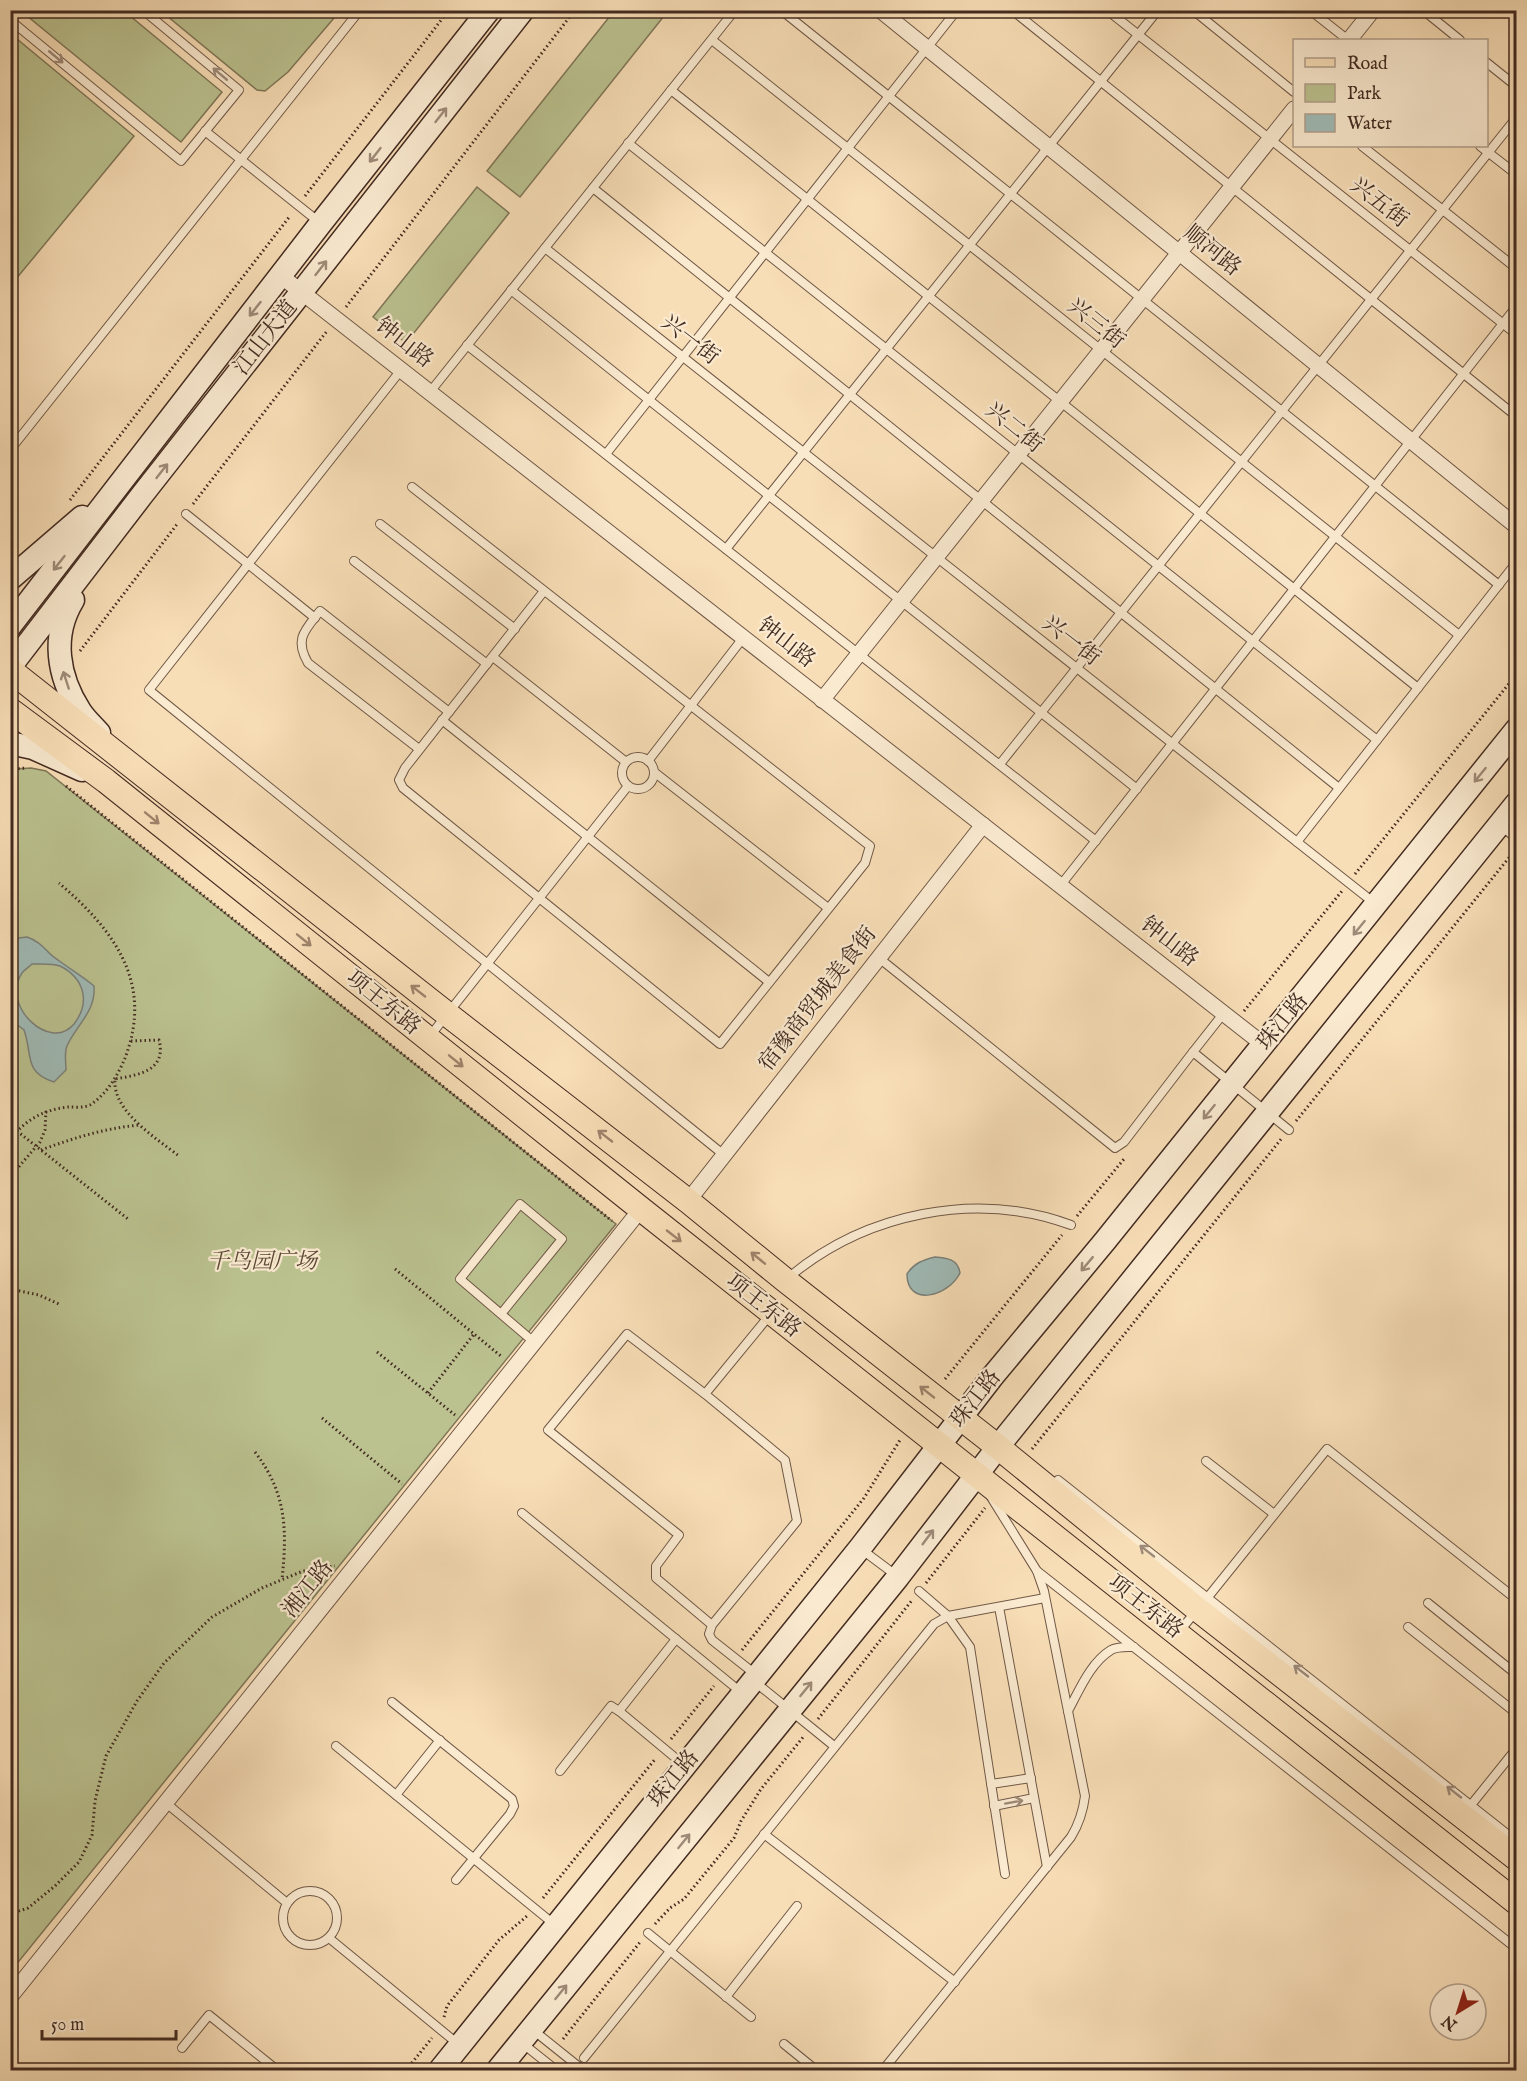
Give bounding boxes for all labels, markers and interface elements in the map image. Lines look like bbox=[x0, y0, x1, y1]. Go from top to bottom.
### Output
legend bbox=[1293, 39, 1488, 147]
one-way arrow bbox=[48, 51, 64, 64]
text: Road bbox=[1347, 53, 1388, 76]
one-way arrow bbox=[212, 67, 228, 80]
text: Park bbox=[1347, 83, 1382, 106]
one-way arrow bbox=[435, 107, 448, 123]
text: Water bbox=[1347, 113, 1392, 136]
one-way arrow bbox=[368, 147, 381, 163]
street label: 兴五街 bbox=[1344, 172, 1414, 234]
street label: 顺河路 bbox=[1178, 219, 1246, 283]
one-way arrow bbox=[314, 260, 327, 276]
street label: 兴三街 bbox=[1062, 292, 1130, 356]
street label: 江山大道 bbox=[228, 295, 304, 381]
one-way arrow bbox=[249, 301, 262, 317]
street label: 兴一街 bbox=[655, 309, 725, 371]
street label: 钟山路 bbox=[369, 312, 439, 374]
street label: 兴二街 bbox=[980, 396, 1048, 460]
one-way arrow bbox=[155, 463, 168, 479]
one-way arrow bbox=[52, 555, 65, 571]
street label: 兴一街 bbox=[1036, 610, 1106, 672]
street label: 钟山路 bbox=[751, 612, 821, 674]
one-way arrow bbox=[60, 671, 71, 690]
one-way arrow bbox=[1473, 767, 1487, 782]
one-way arrow bbox=[144, 811, 160, 824]
street label: 钟山路 bbox=[1134, 911, 1204, 973]
one-way arrow bbox=[1352, 920, 1365, 936]
street label: 宿豫商贸城美食街 bbox=[753, 921, 883, 1077]
one-way arrow bbox=[296, 933, 312, 946]
street label: 项王东路 bbox=[340, 964, 426, 1042]
one-way arrow bbox=[410, 985, 426, 998]
street label: 珠江路 bbox=[1251, 988, 1315, 1056]
one-way arrow bbox=[448, 1055, 464, 1068]
one-way arrow bbox=[1203, 1104, 1216, 1120]
one-way arrow bbox=[597, 1130, 613, 1143]
one-way arrow bbox=[666, 1229, 682, 1242]
park label: 千鸟园广场 bbox=[207, 1248, 319, 1276]
one-way arrow bbox=[750, 1251, 766, 1264]
one-way arrow bbox=[1080, 1256, 1093, 1272]
street label: 项王东路 bbox=[720, 1268, 806, 1344]
street label: 珠江路 bbox=[945, 1364, 1007, 1434]
one-way arrow bbox=[919, 1385, 935, 1398]
one-way arrow bbox=[922, 1530, 935, 1546]
one-way arrow bbox=[1140, 1544, 1156, 1557]
street label: 湘江路 bbox=[276, 1555, 340, 1623]
street label: 项王东路 bbox=[1102, 1569, 1188, 1645]
one-way arrow bbox=[1293, 1665, 1309, 1678]
one-way arrow bbox=[800, 1681, 813, 1697]
street label: 珠江路 bbox=[642, 1745, 706, 1813]
one-way arrow bbox=[1446, 1786, 1462, 1799]
one-way arrow bbox=[1004, 1796, 1024, 1807]
one-way arrow bbox=[677, 1833, 690, 1849]
north arrow bbox=[1428, 1982, 1488, 2042]
one-way arrow bbox=[554, 1985, 567, 2001]
scale bar bbox=[42, 2003, 176, 2041]
text: N bbox=[1438, 2010, 1462, 2035]
text: 50 m bbox=[51, 2014, 84, 2037]

